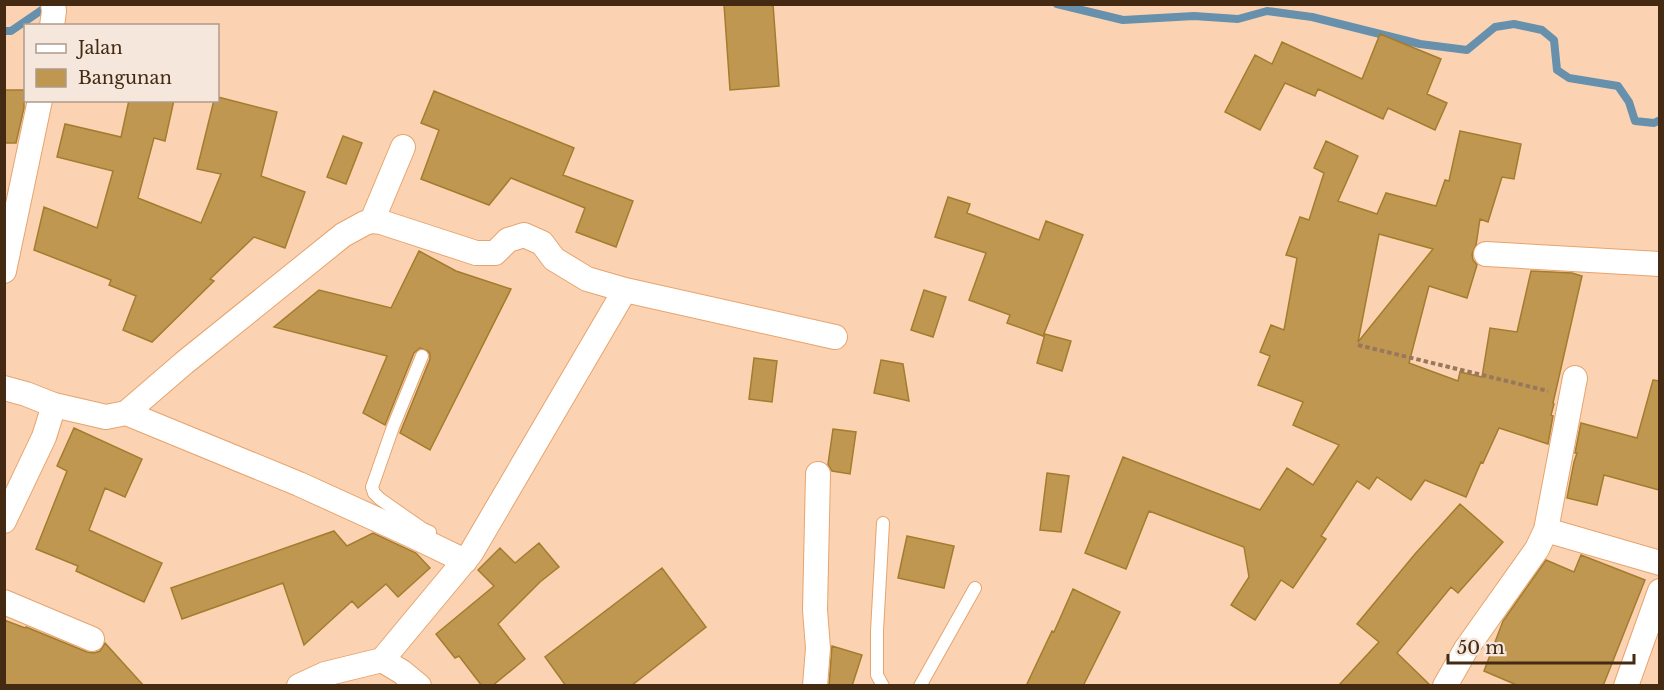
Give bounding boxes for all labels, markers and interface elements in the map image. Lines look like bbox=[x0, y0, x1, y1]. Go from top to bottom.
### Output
legend bbox=[24, 24, 219, 102]
text: Jalan bbox=[76, 37, 123, 59]
text: Bangunan bbox=[78, 67, 172, 89]
scale bar bbox=[1448, 627, 1634, 665]
text: 50 m bbox=[1457, 637, 1505, 659]

